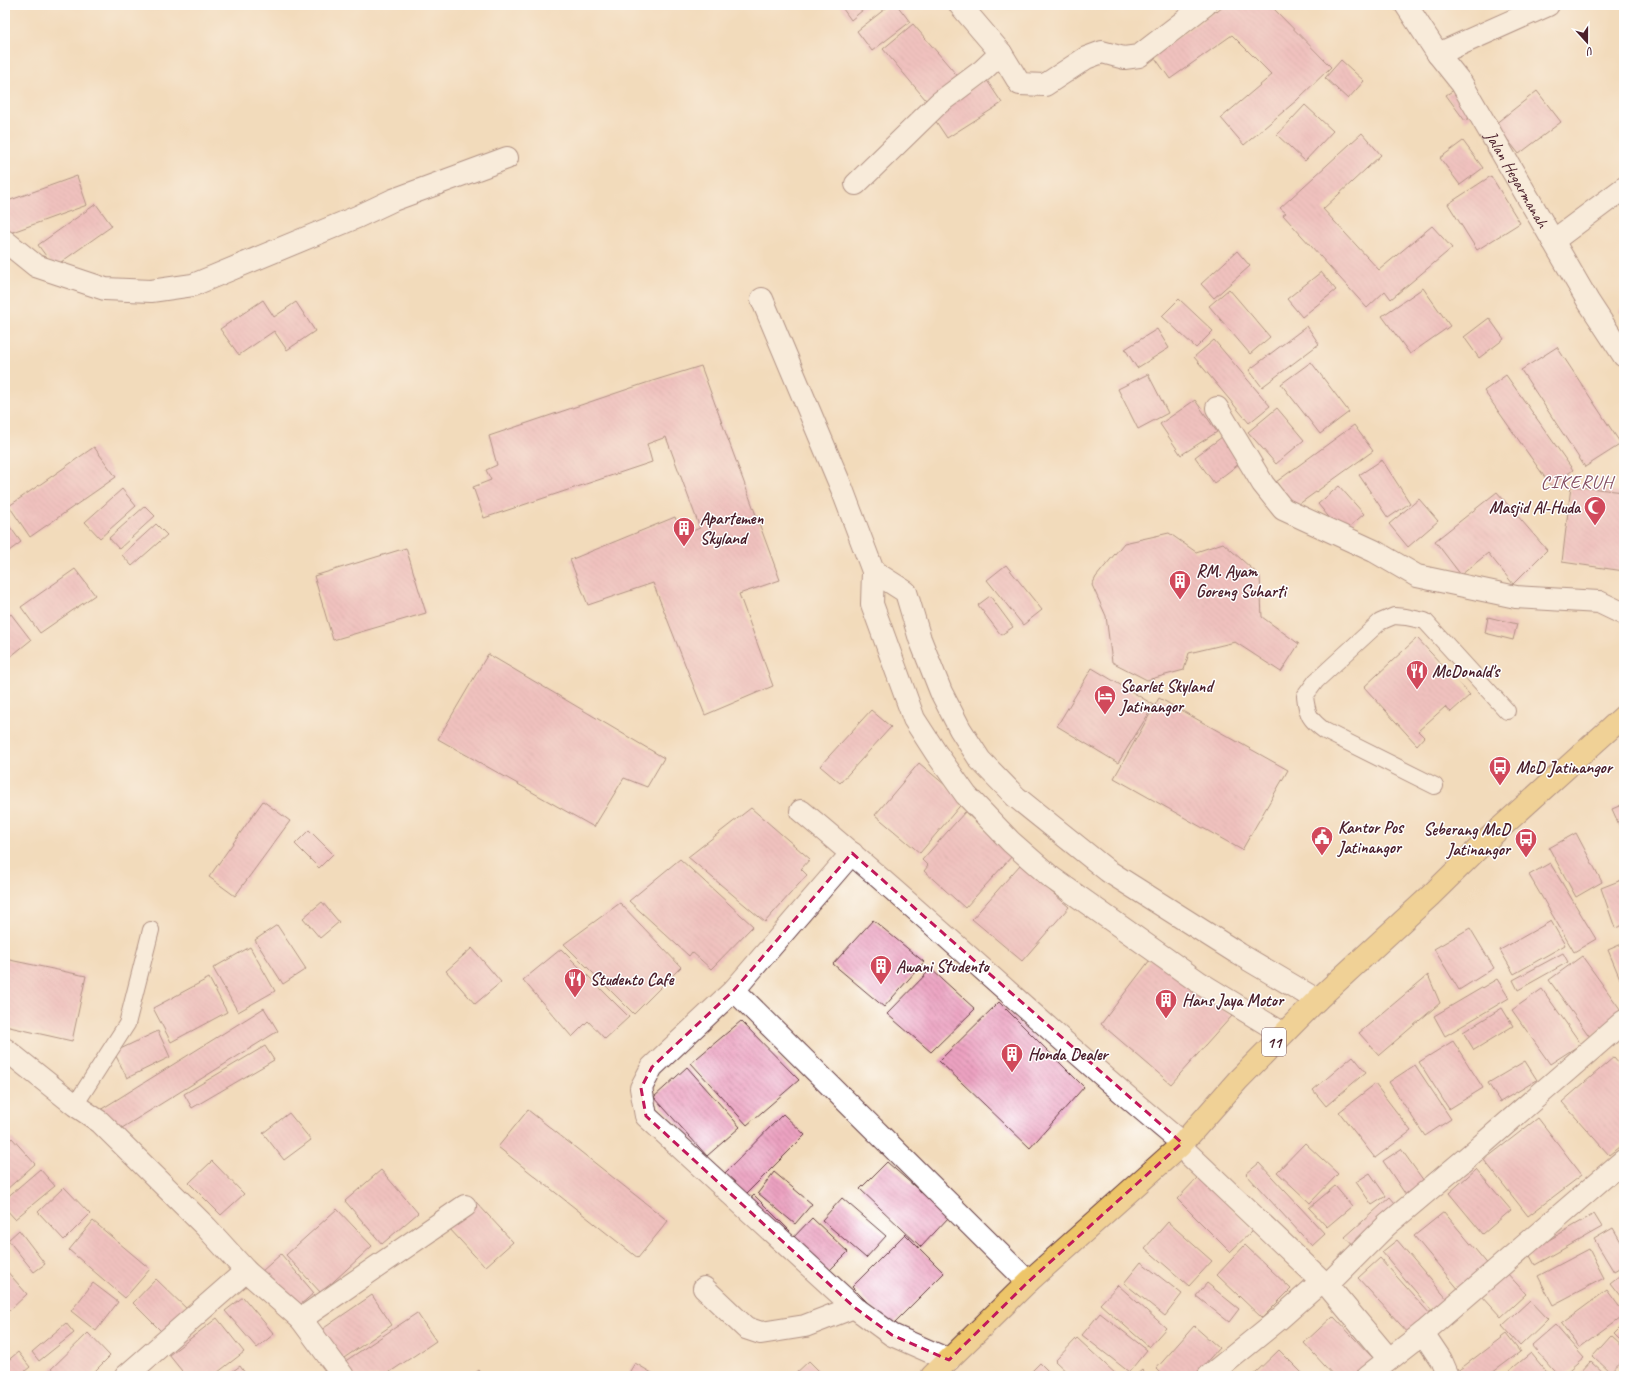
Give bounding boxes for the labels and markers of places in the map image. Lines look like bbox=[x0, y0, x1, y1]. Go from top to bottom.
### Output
mosque icon: Masjid Al-Huda bbox=[1582, 494, 1608, 527]
place label: Masjid Al-Huda bbox=[1489, 497, 1582, 518]
place label: Apartemen Skyland bbox=[700, 508, 764, 549]
building icon: Apartemen Skyland bbox=[671, 515, 697, 548]
place label: RM. Ayam Goreng Suharti bbox=[1196, 561, 1289, 602]
building icon: RM. Ayam Goreng Suharti bbox=[1167, 568, 1193, 601]
restaurant icon: McDonald's bbox=[1404, 658, 1430, 691]
place label: McDonald's bbox=[1432, 661, 1501, 682]
place label: Scarlet Skyland Jatinangor bbox=[1119, 676, 1215, 717]
hotel icon: Scarlet Skyland Jatinangor bbox=[1092, 683, 1118, 716]
bus stop icon: McD Jatinangor bbox=[1487, 754, 1513, 787]
place label: McD Jatinangor bbox=[1516, 757, 1614, 778]
place label: Kantor Pos Jatinangor bbox=[1337, 817, 1405, 858]
place label: Seberang McD Jatinangor bbox=[1423, 819, 1512, 860]
public building icon: Kantor Pos Jatinangor bbox=[1309, 824, 1335, 857]
bus stop icon: Seberang McD Jatinangor bbox=[1513, 826, 1539, 859]
building icon: Awani Studento bbox=[868, 953, 894, 986]
place label: Awani Studento bbox=[896, 956, 991, 977]
restaurant icon: Studento Cafe bbox=[562, 966, 588, 999]
place label: Studento Cafe bbox=[590, 969, 675, 990]
building icon: Hans Jaya Motor bbox=[1153, 987, 1179, 1020]
place label: Hans Jaya Motor bbox=[1182, 990, 1285, 1011]
building icon: Honda Dealer bbox=[999, 1041, 1025, 1074]
place label: Honda Dealer bbox=[1028, 1044, 1110, 1065]

